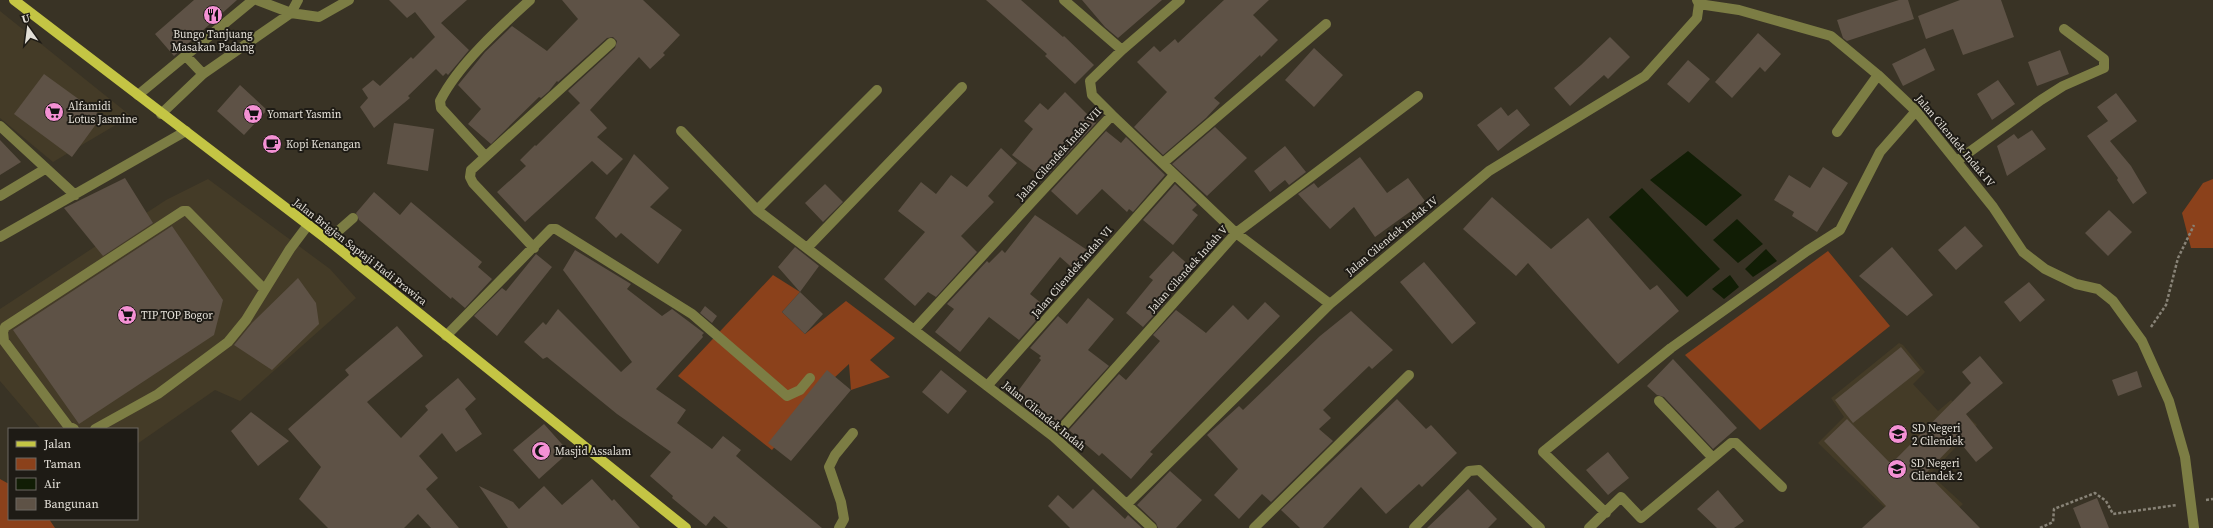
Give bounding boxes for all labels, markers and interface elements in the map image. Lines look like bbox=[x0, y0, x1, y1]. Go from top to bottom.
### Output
restaurant icon: Bungo Tanjuang Masakan Padang bbox=[202, 4, 224, 26]
north arrow bbox=[8, 8, 48, 48]
text: U bbox=[20, 11, 31, 27]
place label: Bungo Tanjuang Masakan Padang bbox=[172, 27, 255, 55]
street label: Jalan Cilendek Indak IV bbox=[1911, 91, 1998, 191]
place label: Alfamidi Lotus Jasmine bbox=[68, 99, 138, 127]
supermarket icon: Alfamidi Lotus Jasmine bbox=[43, 101, 65, 123]
supermarket icon: Yomart Yasmin bbox=[242, 103, 264, 125]
street label: Jalan Cilendek Indah VII bbox=[1012, 104, 1105, 204]
place label: Yomart Yasmin bbox=[267, 107, 342, 122]
cafe icon: Kopi Kenangan bbox=[261, 133, 283, 155]
place label: Kopi Kenangan bbox=[286, 137, 361, 152]
street label: Jalan Cilendek Indak IV bbox=[1342, 193, 1442, 280]
street label: Jalan Brigjen Saptaji Hadi Prawira bbox=[289, 194, 430, 309]
street label: Jalan Cilendek Indah V bbox=[1144, 222, 1231, 316]
street label: Jalan Cilendek Indah VI bbox=[1028, 223, 1116, 322]
supermarket icon: TIP TOP Bogor bbox=[116, 304, 138, 326]
place label: TIP TOP Bogor bbox=[141, 308, 213, 323]
street label: Jalan Cilendek Indah bbox=[999, 377, 1089, 454]
place label: SD Negeri 2 Cilendek bbox=[1912, 421, 1965, 449]
school or university icon: SD Negeri 2 Cilendek bbox=[1887, 423, 1909, 445]
legend bbox=[8, 428, 138, 520]
text: Jalan bbox=[43, 436, 71, 452]
mosque icon: Masjid Assalam bbox=[530, 440, 552, 462]
place label: Masjid Assalam bbox=[555, 444, 631, 459]
text: Taman bbox=[44, 456, 81, 472]
place label: SD Negeri Cilendek 2 bbox=[1911, 456, 1963, 484]
school or university icon: SD Negeri Cilendek 2 bbox=[1886, 458, 1908, 480]
text: Air bbox=[44, 476, 61, 492]
text: Bangunan bbox=[44, 496, 99, 512]

